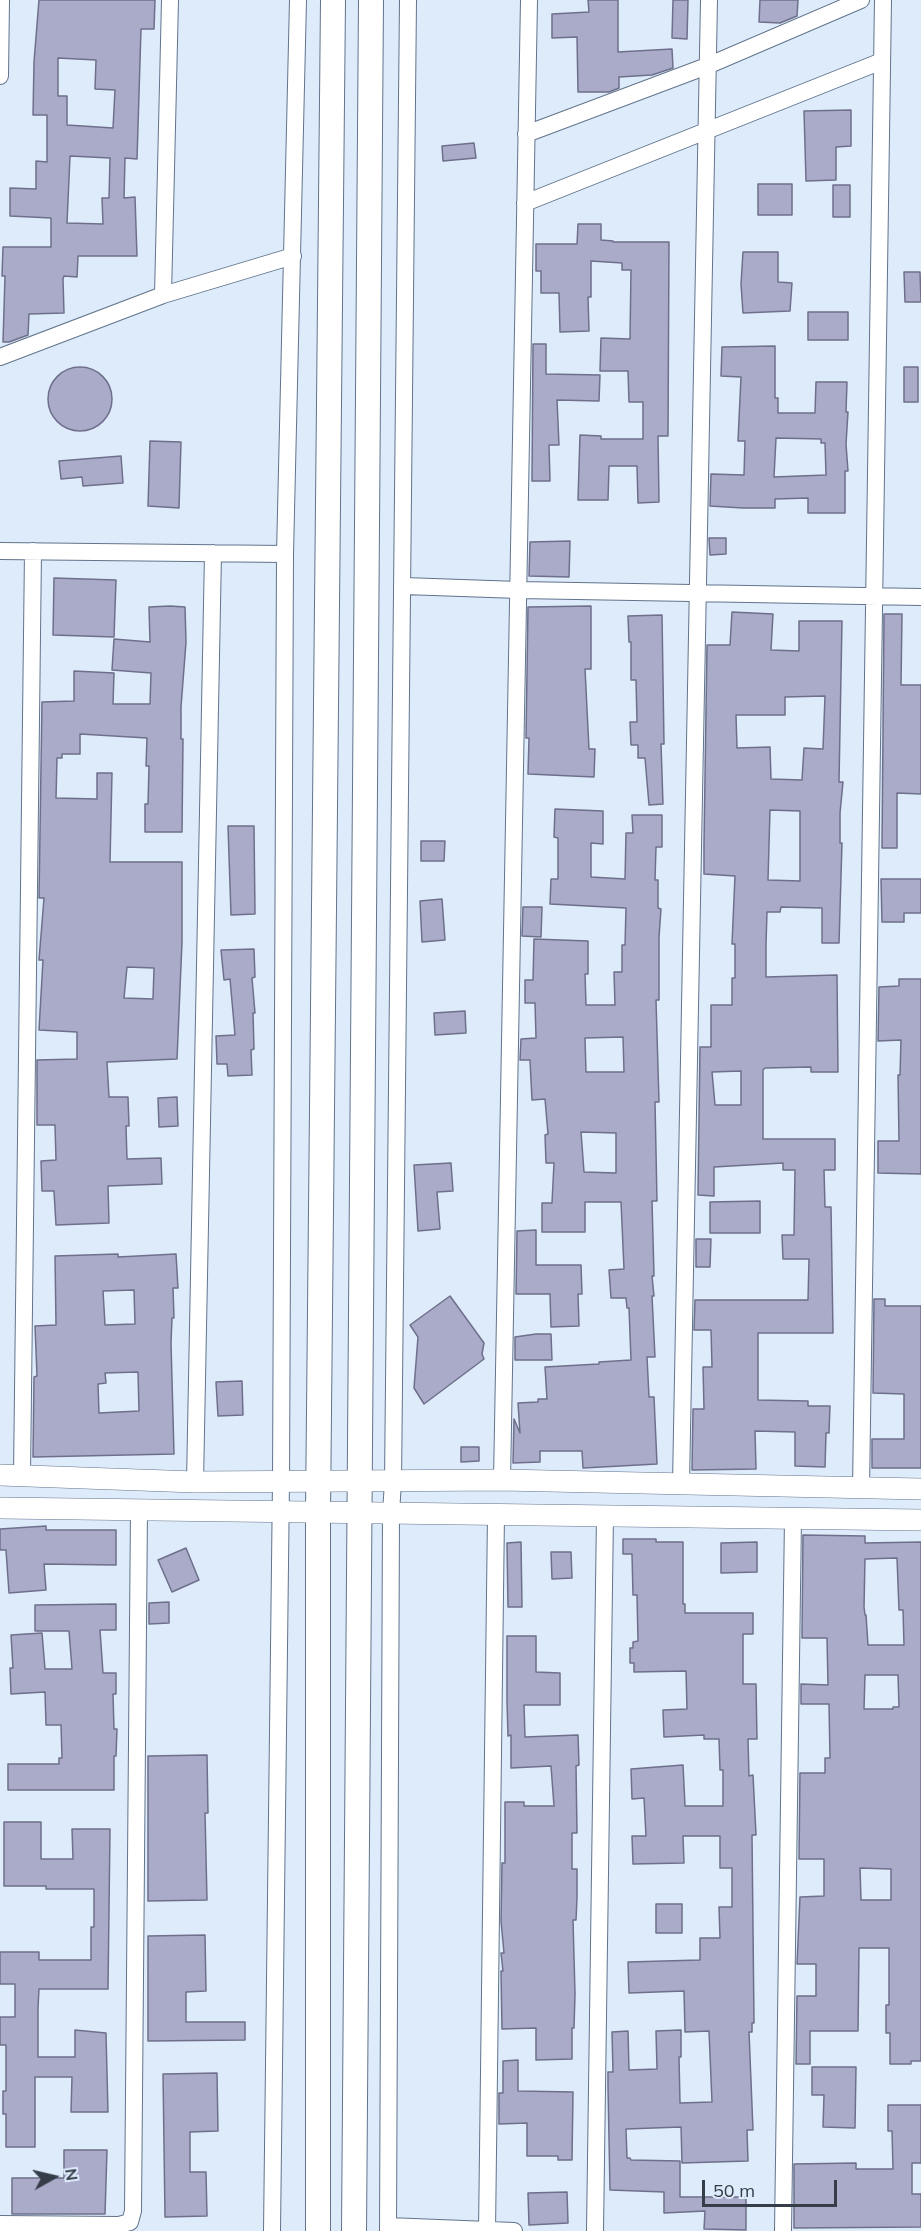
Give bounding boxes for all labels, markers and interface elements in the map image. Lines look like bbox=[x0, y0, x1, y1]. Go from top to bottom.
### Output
north arrow bbox=[24, 2147, 84, 2207]
text: N bbox=[61, 2167, 83, 2182]
scale bar bbox=[705, 2168, 840, 2206]
text: 50 m bbox=[713, 2179, 755, 2202]

